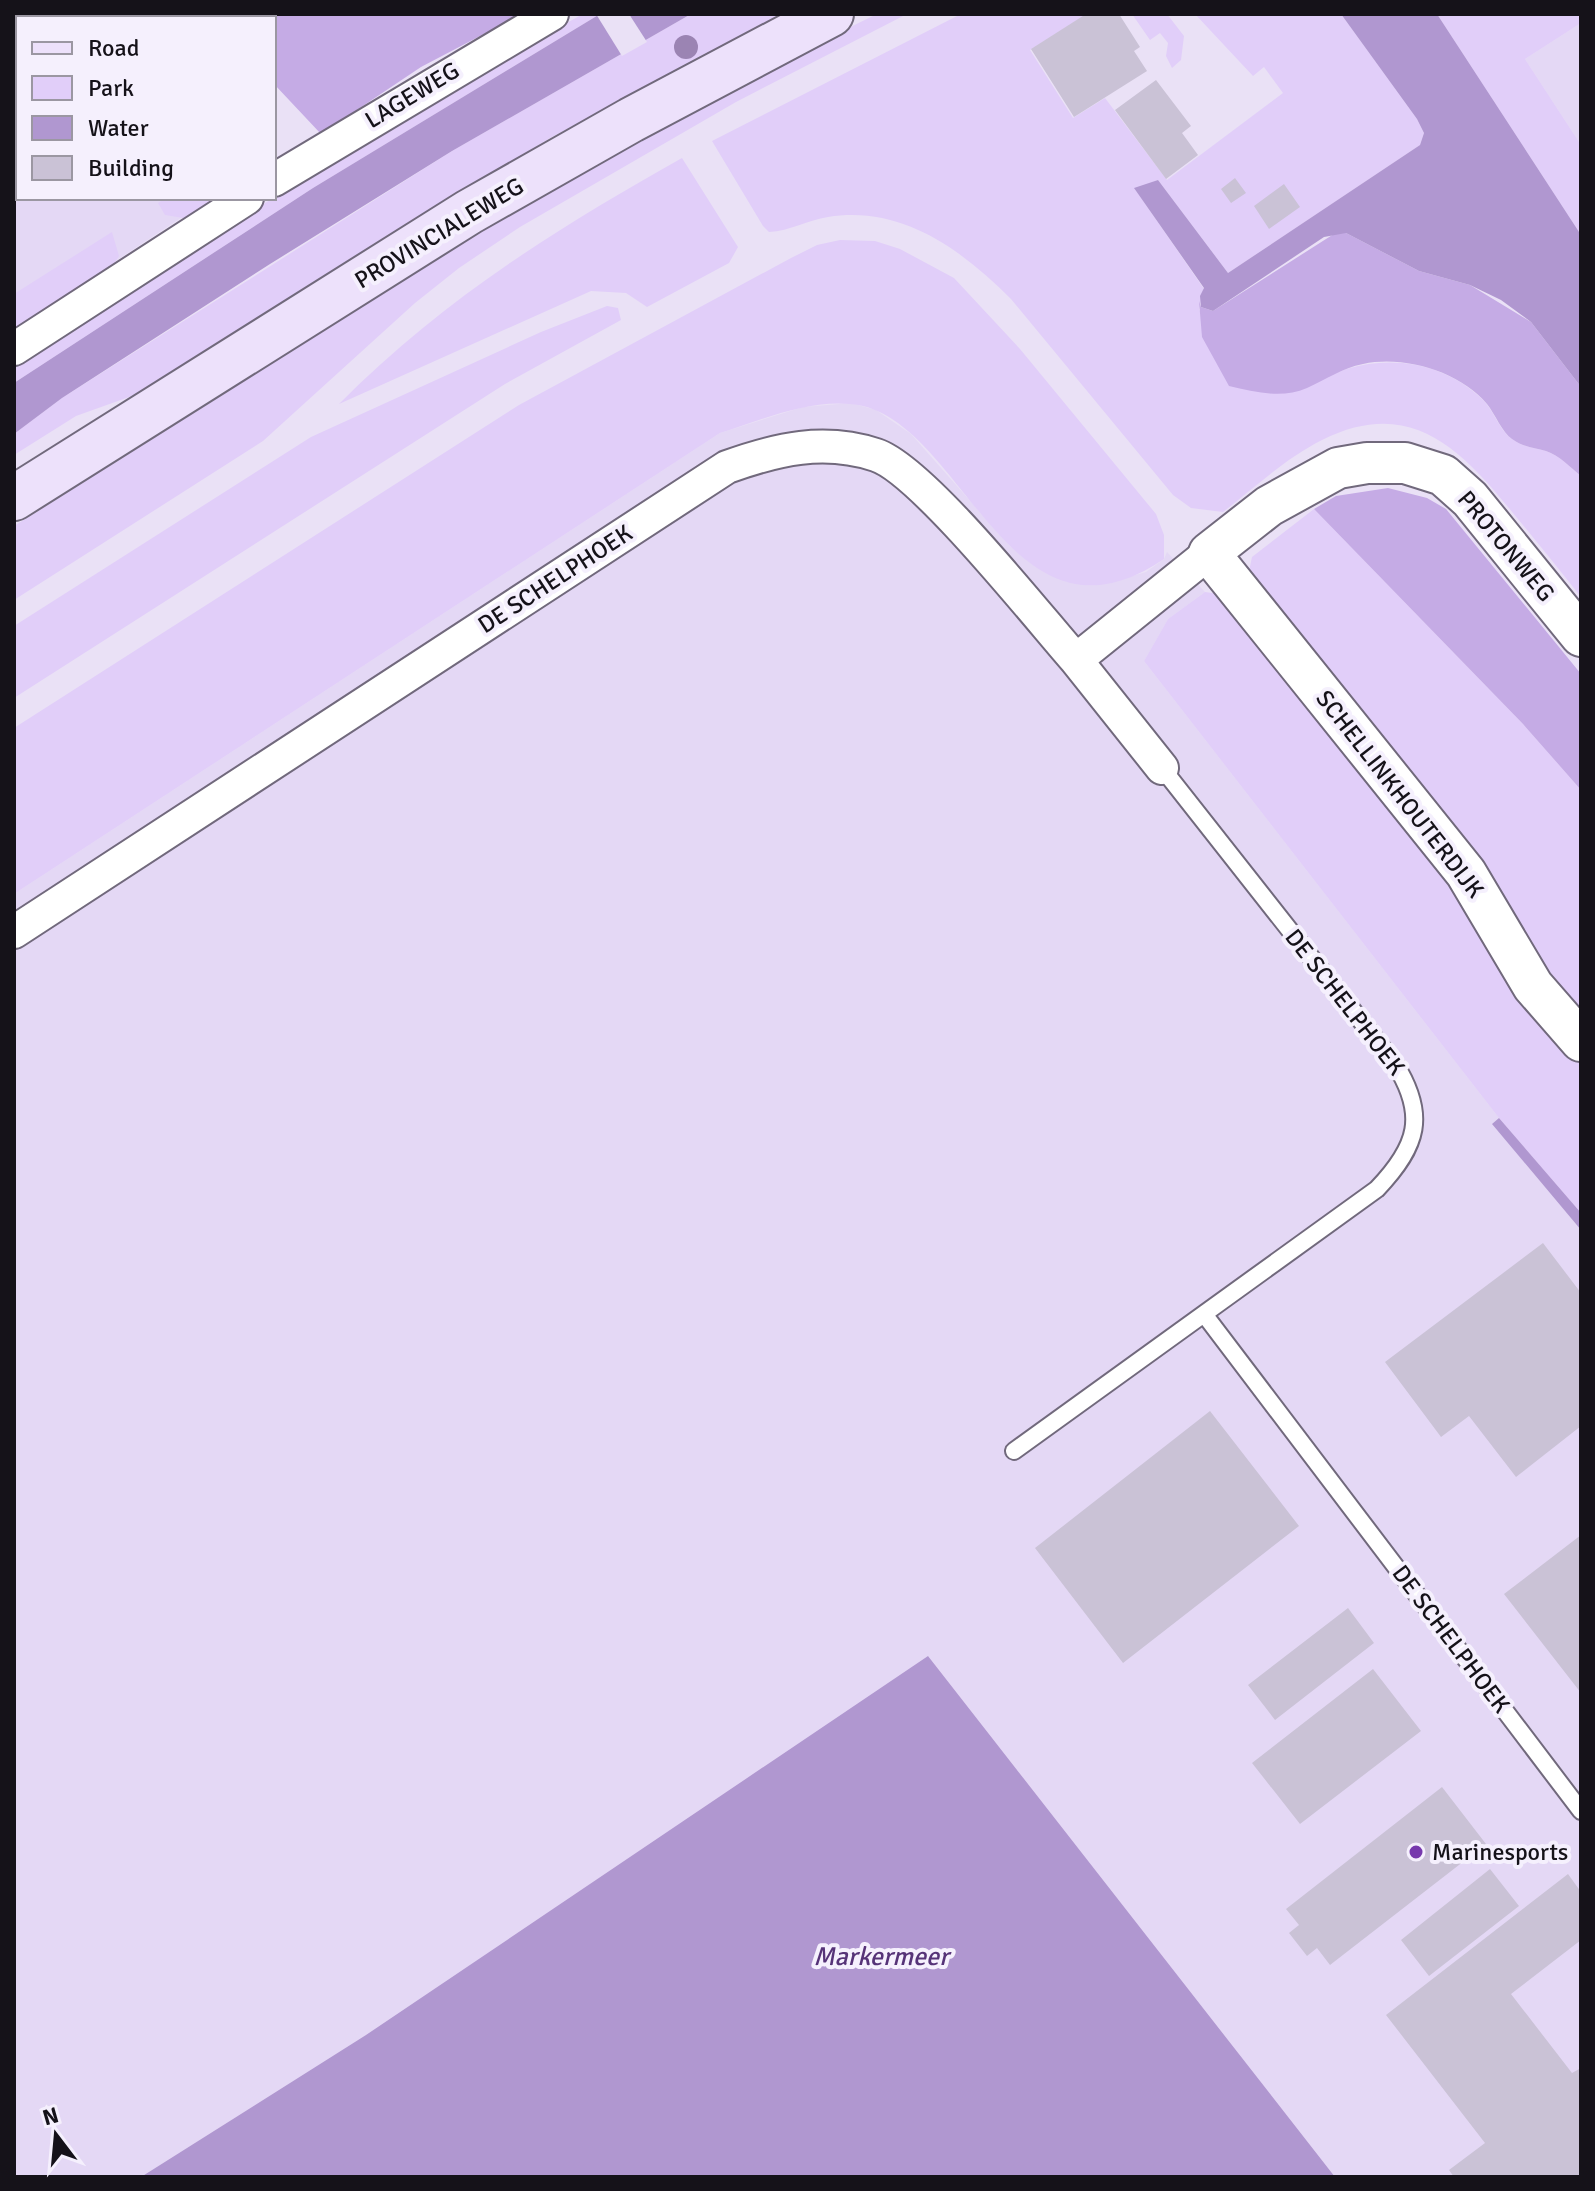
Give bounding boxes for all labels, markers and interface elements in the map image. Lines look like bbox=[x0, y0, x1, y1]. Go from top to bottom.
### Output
legend bbox=[16, 16, 276, 200]
text: Road bbox=[88, 33, 139, 63]
street label: LAGEWEG bbox=[359, 55, 465, 135]
text: Park bbox=[88, 73, 134, 103]
text: Water bbox=[88, 113, 149, 143]
text: Building bbox=[88, 153, 174, 183]
street label: PROVINCIALEWEG bbox=[349, 171, 529, 295]
street label: PROTONWEG bbox=[1451, 485, 1561, 607]
street label: DE SCHELPHOEK bbox=[472, 518, 638, 640]
street label: SCHELLINKHOUTERDIJK bbox=[1310, 684, 1490, 904]
street label: DE SCHELPHOEK bbox=[1278, 923, 1412, 1081]
street label: DE SCHELPHOEK bbox=[1386, 1559, 1516, 1719]
place label: Marinesports bbox=[1432, 1837, 1568, 1867]
marker: Marinesports bbox=[1407, 1843, 1425, 1861]
water label: Markermeer bbox=[813, 1941, 952, 1973]
north arrow bbox=[16, 2095, 96, 2175]
text: N bbox=[40, 2101, 62, 2131]

